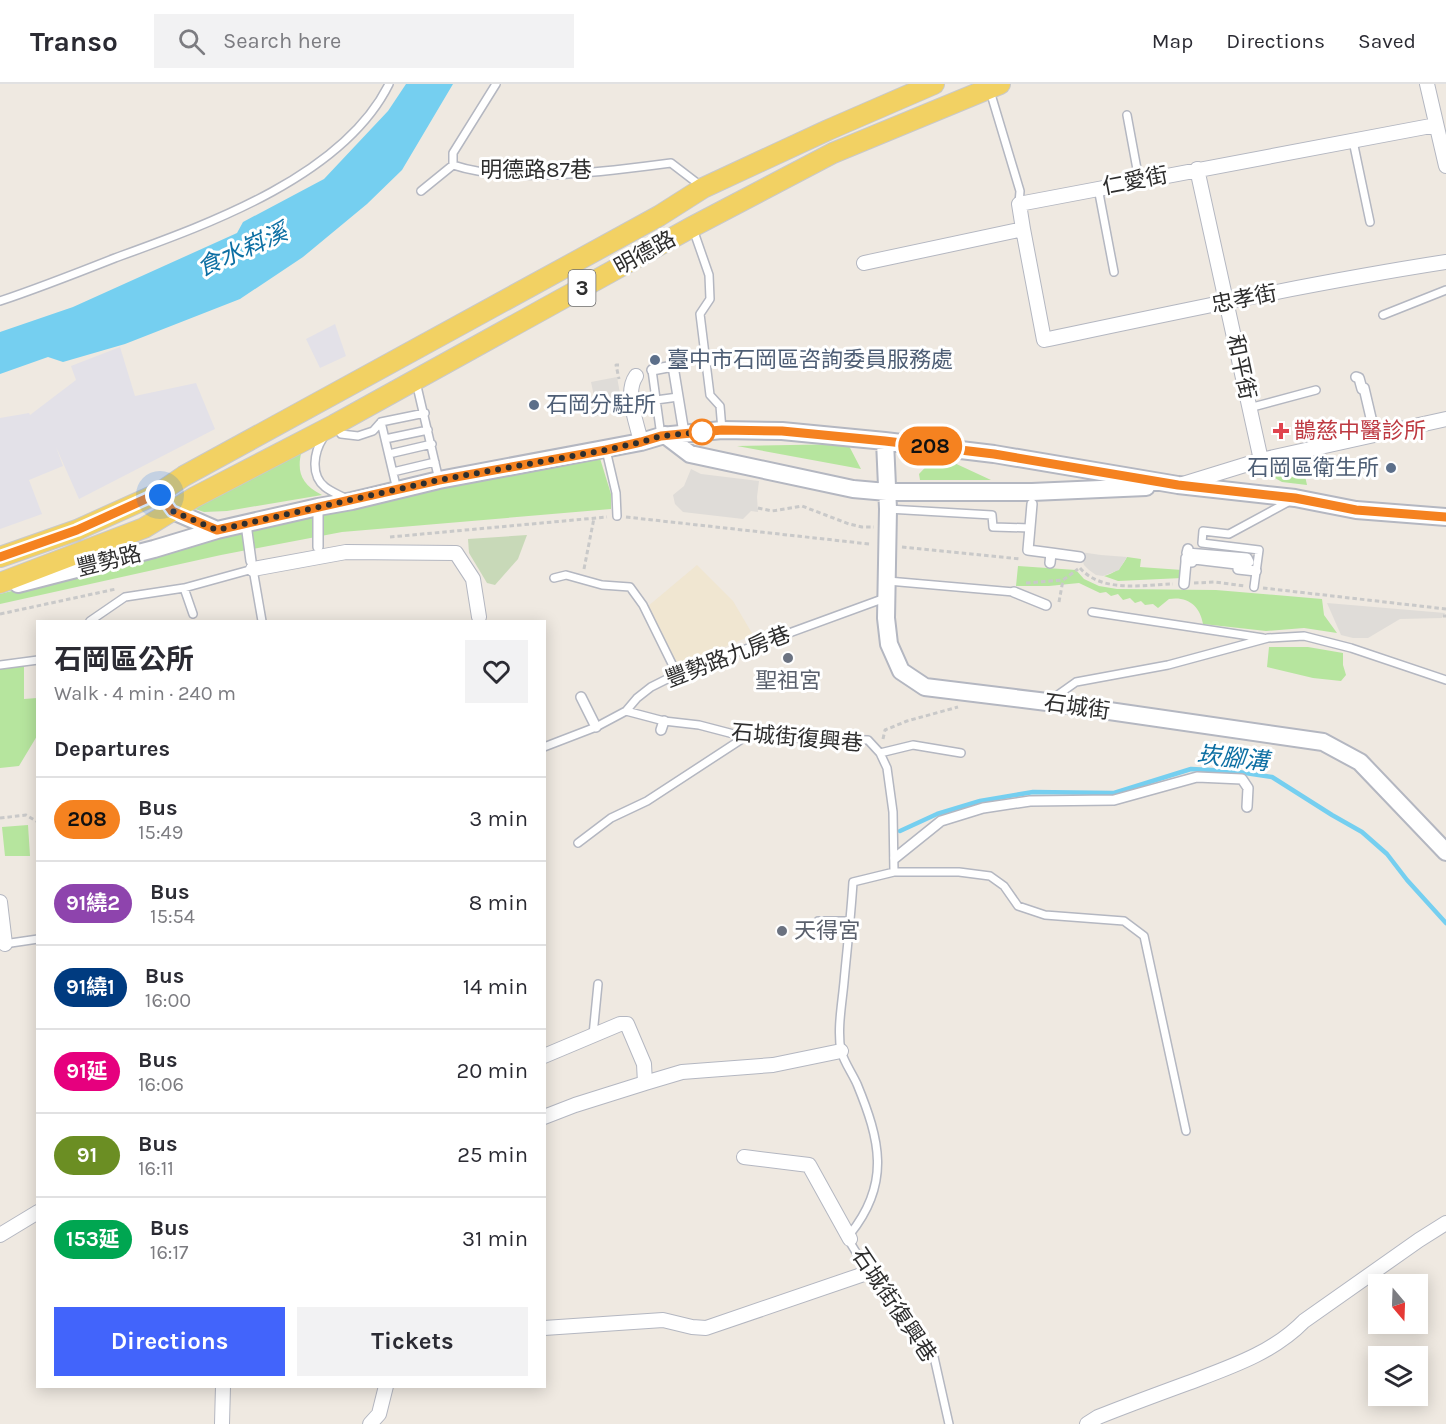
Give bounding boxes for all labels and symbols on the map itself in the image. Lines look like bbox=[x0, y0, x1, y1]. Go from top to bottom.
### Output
street label: 明德路87巷 bbox=[480, 157, 592, 183]
street label: 仁愛街 bbox=[1100, 162, 1170, 200]
water label: 食水嵙溪 bbox=[192, 216, 294, 282]
street label: 明德路 bbox=[610, 226, 680, 280]
road number: 3 bbox=[568, 270, 596, 306]
street label: 忠孝街 bbox=[1209, 280, 1279, 318]
street label: 和平街 bbox=[1221, 332, 1261, 402]
place label: 臺中市石岡區咨詢委員服務處 bbox=[667, 347, 953, 373]
marker: 臺中市石岡區咨詢委員服務處 bbox=[648, 353, 662, 367]
place label: 石岡分駐所 bbox=[546, 392, 656, 418]
marker: 石岡分駐所 bbox=[527, 398, 541, 412]
place label: 鵲慈中醫診所 bbox=[1294, 418, 1426, 444]
unlabelled marker bbox=[689, 419, 715, 445]
marker: 鵲慈中醫診所 bbox=[1272, 422, 1290, 440]
line badge: 208 bbox=[896, 426, 964, 466]
place label: 石岡區衛生所 bbox=[1247, 455, 1379, 481]
marker: 石岡區衛生所 bbox=[1384, 461, 1398, 475]
your location bbox=[145, 480, 175, 510]
street label: 豐勢路 bbox=[74, 540, 144, 582]
street label: 豐勢路九房巷 bbox=[662, 621, 794, 693]
marker: 聖祖宮 bbox=[781, 651, 795, 665]
place label: 聖祖宮 bbox=[755, 668, 821, 694]
street label: 石城街 bbox=[1043, 690, 1111, 724]
street label: 石城街復興巷 bbox=[730, 719, 864, 757]
water label: 崁腳溝 bbox=[1196, 740, 1273, 776]
place label: 天得宮 bbox=[794, 918, 860, 944]
marker: 天得宮 bbox=[775, 924, 789, 938]
street label: 石城街復興巷 bbox=[846, 1243, 942, 1367]
north arrow bbox=[1368, 1274, 1428, 1334]

